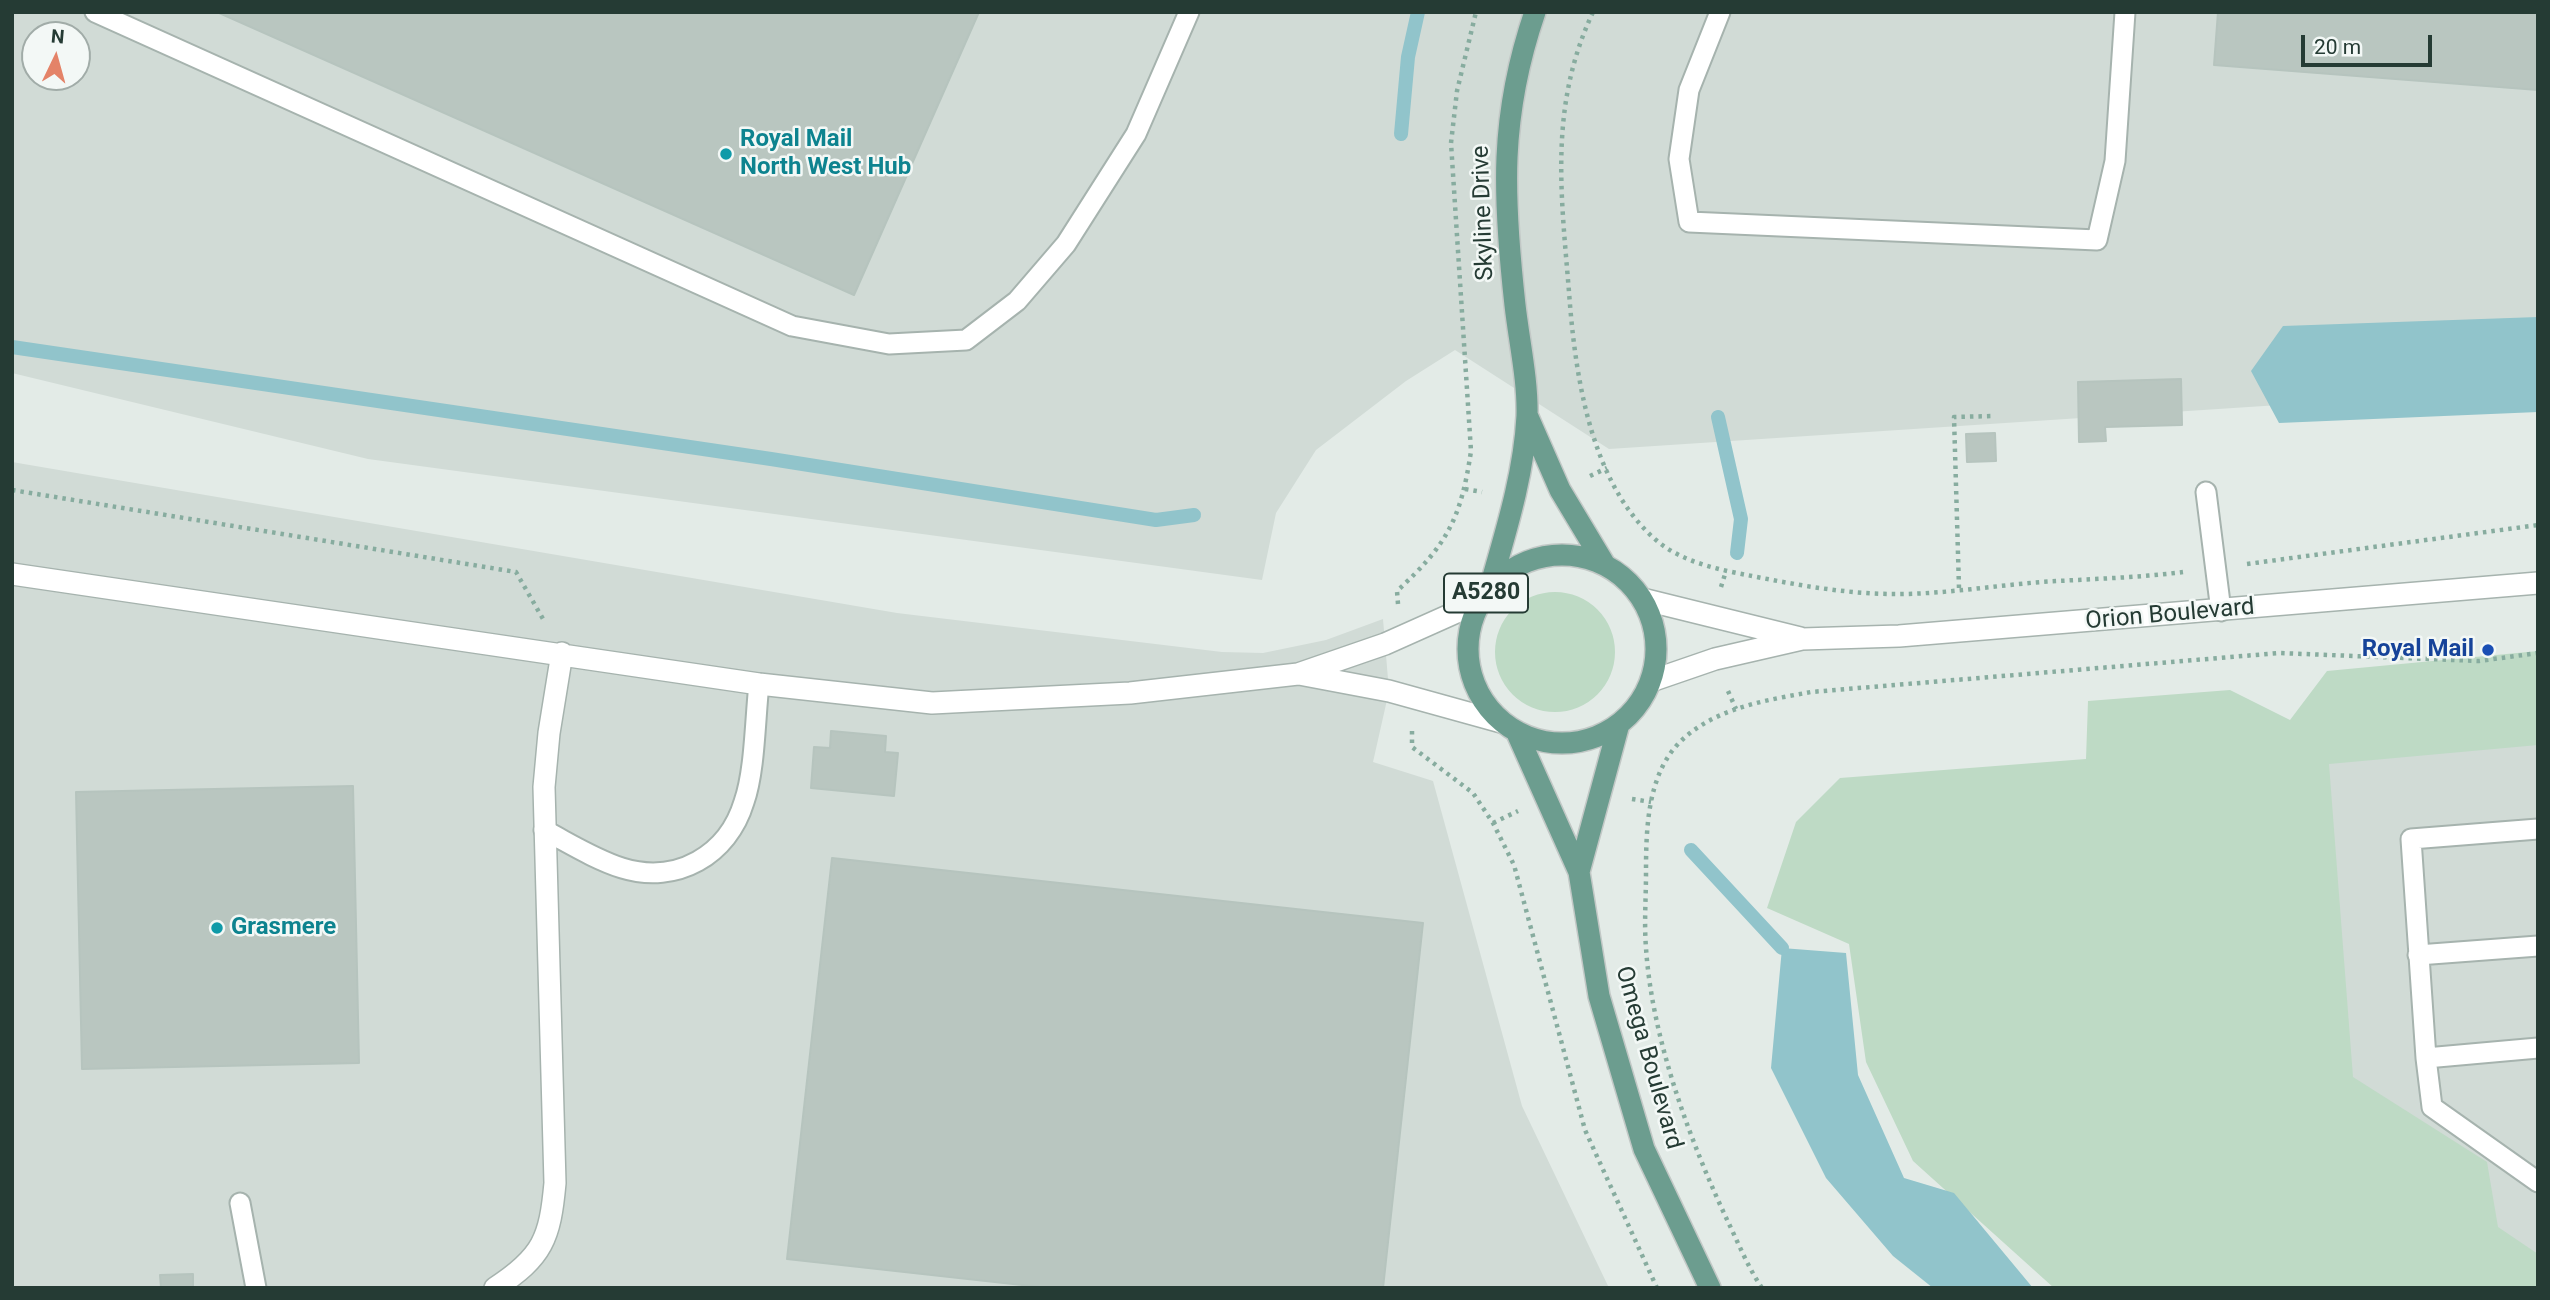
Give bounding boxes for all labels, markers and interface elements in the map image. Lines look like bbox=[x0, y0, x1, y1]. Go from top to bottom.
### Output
north arrow bbox=[21, 21, 91, 91]
scale bar bbox=[2305, 21, 2436, 65]
text: N bbox=[50, 25, 65, 49]
text: 20 m bbox=[2314, 35, 2361, 59]
place label: Royal Mail North West Hub bbox=[740, 126, 911, 182]
street label: Skyline Drive bbox=[1467, 145, 1501, 281]
marker: Royal Mail North West Hub bbox=[718, 146, 734, 162]
road number: A5280 bbox=[1444, 573, 1528, 612]
street label: Orion Boulevard bbox=[2084, 593, 2256, 637]
place label: Royal Mail bbox=[2362, 636, 2474, 664]
marker: Royal Mail bbox=[2480, 642, 2496, 658]
place label: Grasmere bbox=[231, 914, 336, 942]
marker: Grasmere bbox=[209, 920, 225, 936]
street label: Omega Boulevard bbox=[1608, 963, 1688, 1153]

